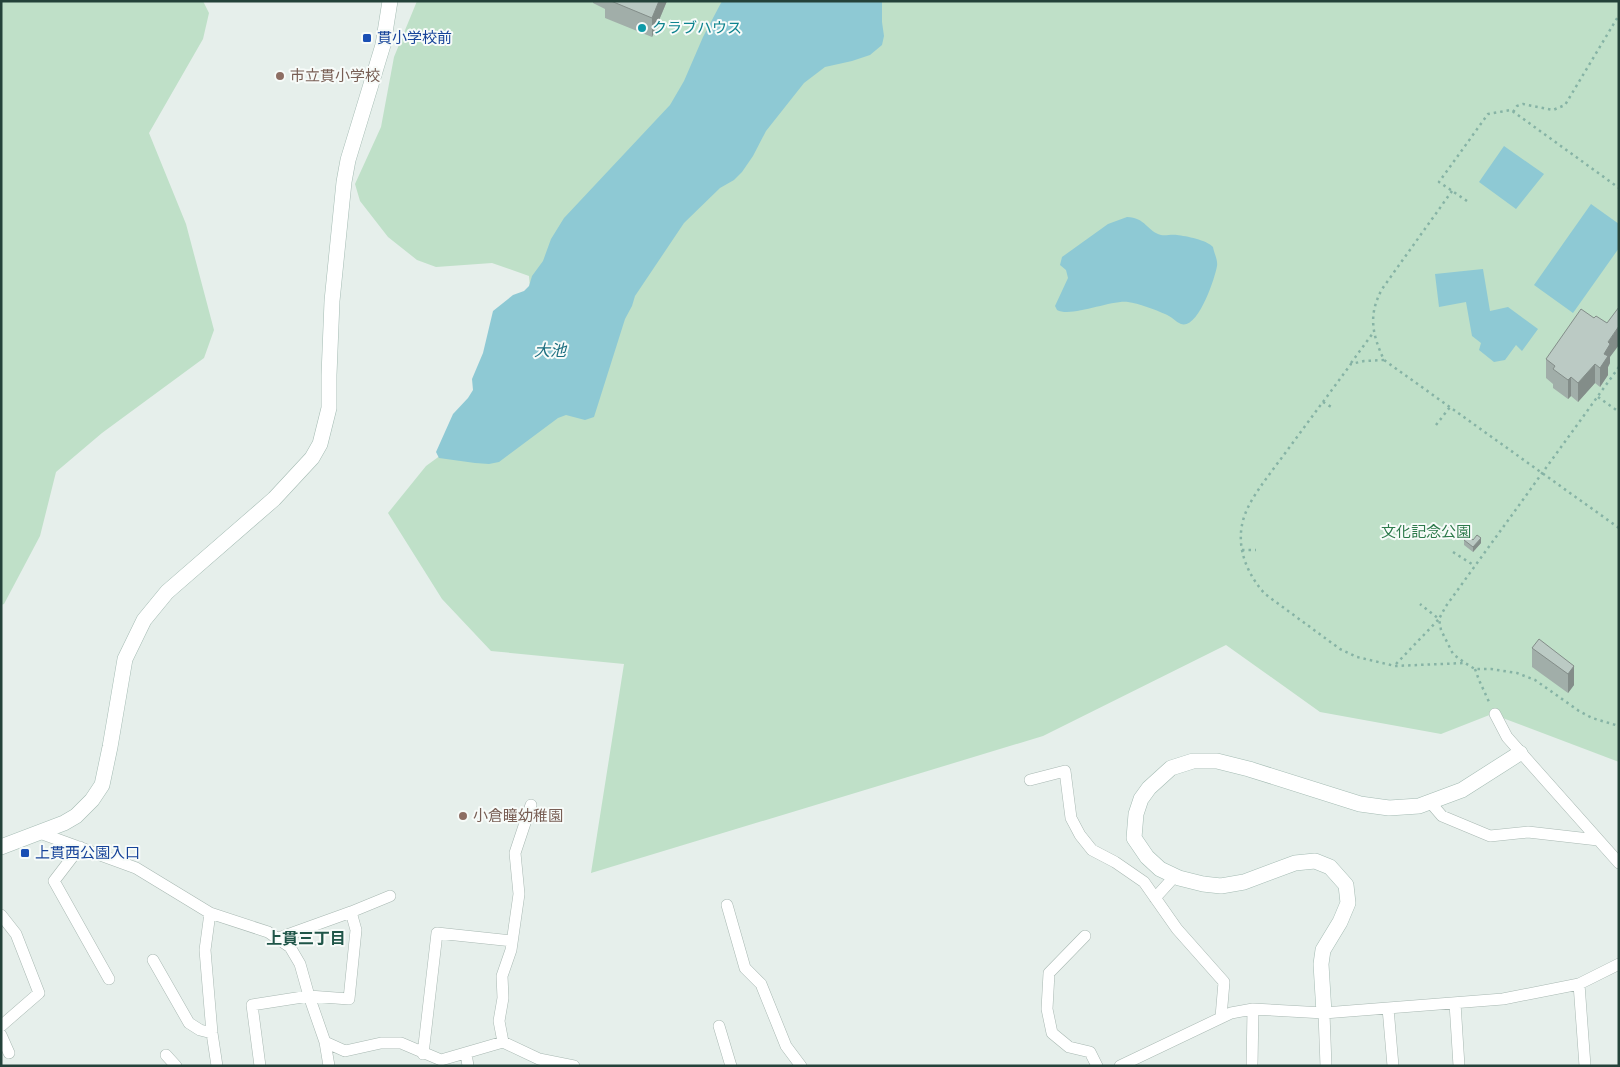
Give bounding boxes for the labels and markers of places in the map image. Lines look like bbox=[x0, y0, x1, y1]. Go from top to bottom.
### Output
place label: クラブハウス bbox=[652, 18, 742, 37]
marker: クラブハウス bbox=[636, 22, 648, 34]
place label: 貫小学校前 bbox=[377, 28, 452, 47]
marker: 貫小学校前 bbox=[361, 32, 373, 44]
place label: 市立貫小学校 bbox=[290, 66, 380, 85]
marker: 市立貫小学校 bbox=[274, 70, 286, 82]
place label: 小倉瞳幼稚園 bbox=[473, 806, 563, 825]
marker: 小倉瞳幼稚園 bbox=[457, 810, 469, 822]
place label: 上貫西公園入口 bbox=[35, 843, 140, 862]
marker: 上貫西公園入口 bbox=[19, 847, 31, 859]

